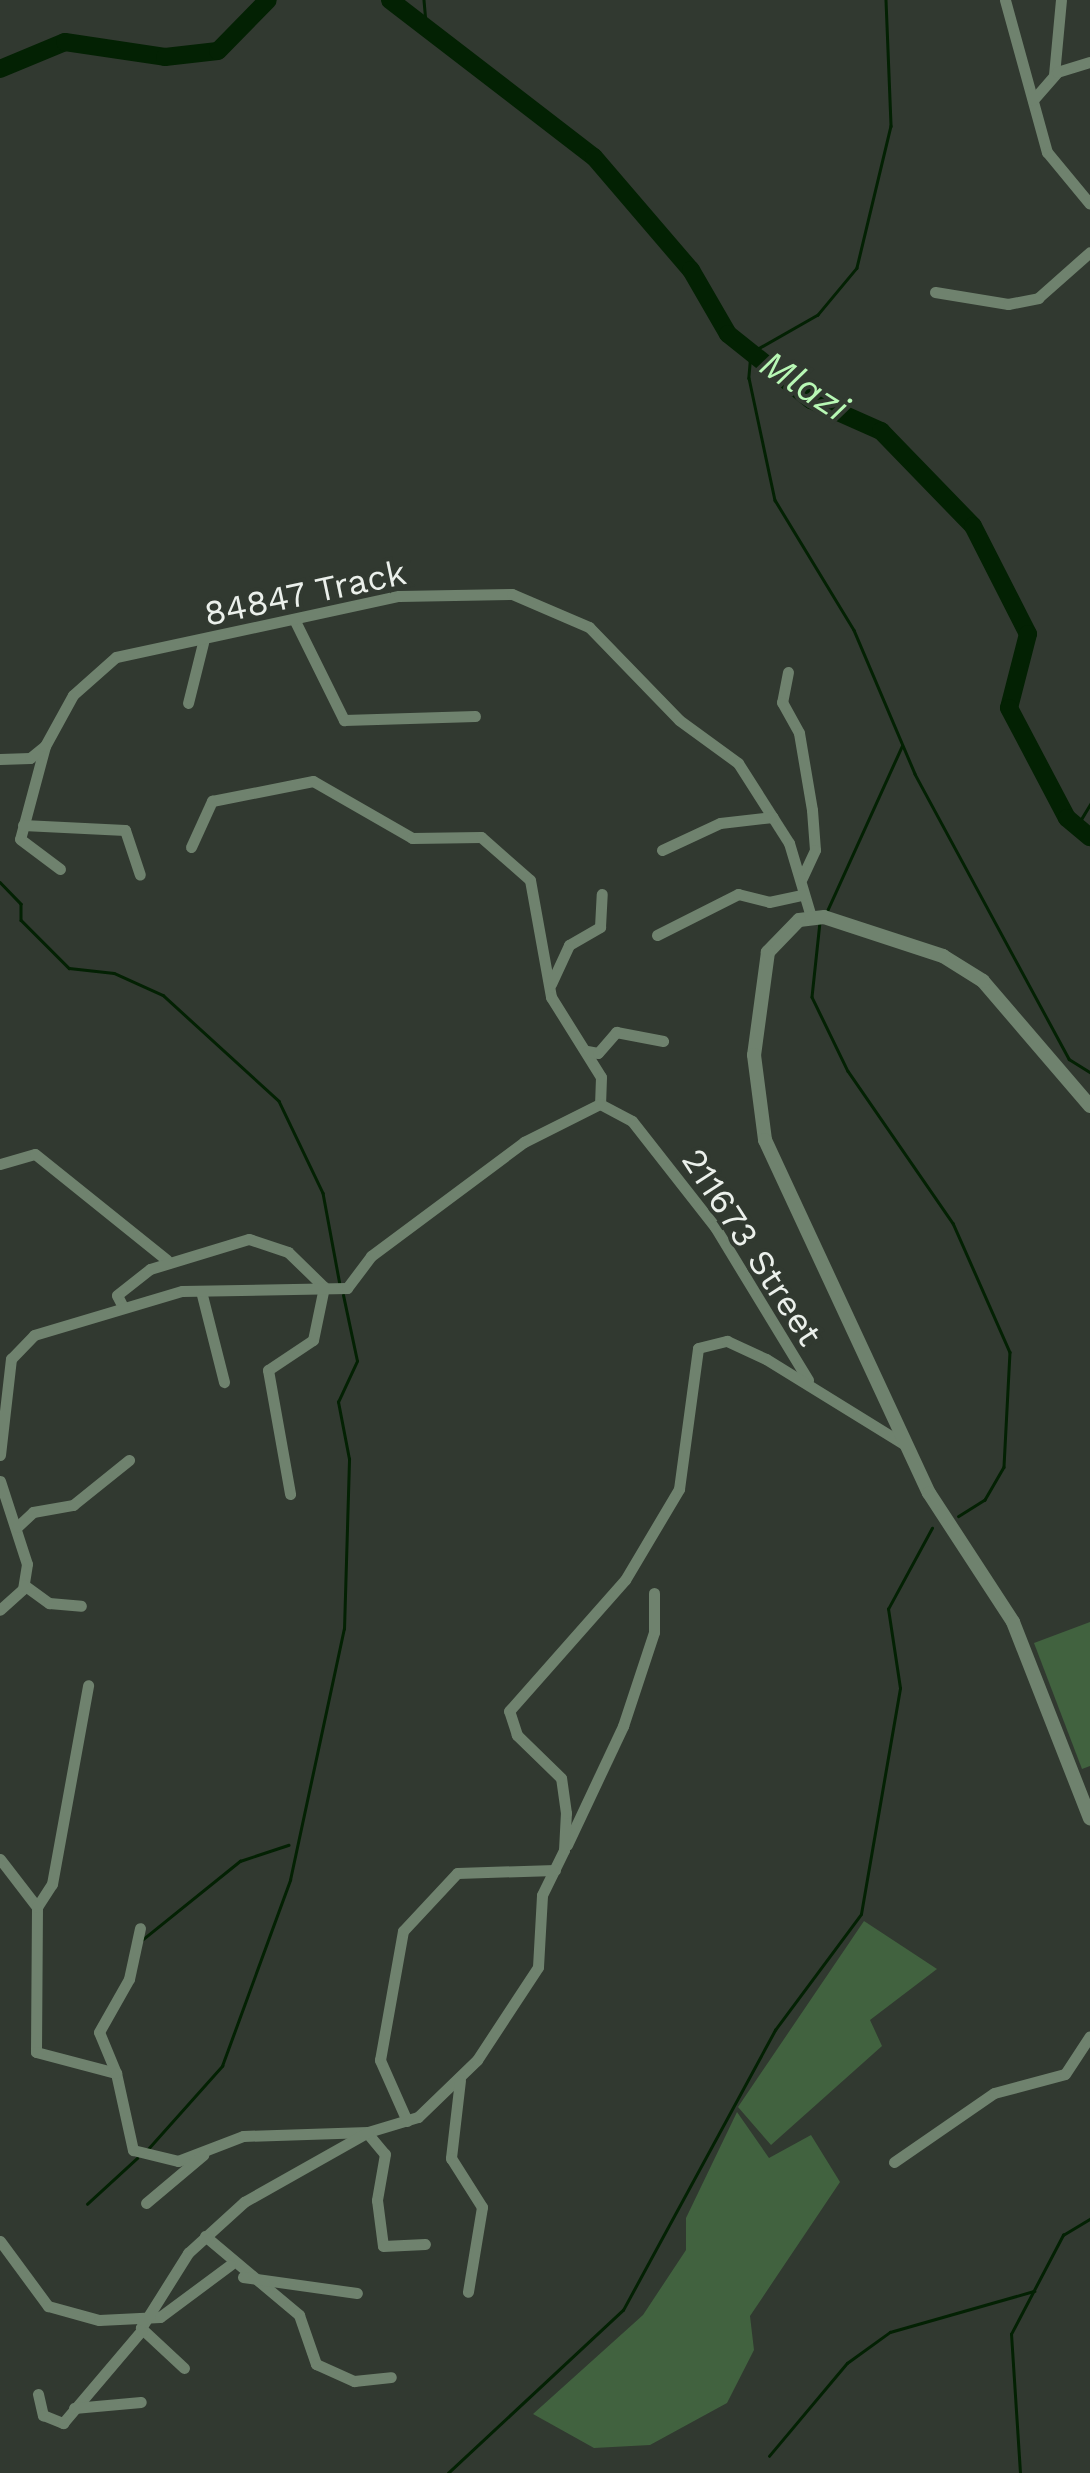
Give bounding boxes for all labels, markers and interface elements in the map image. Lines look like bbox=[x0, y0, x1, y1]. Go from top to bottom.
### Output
water label: Mlazi bbox=[751, 341, 857, 431]
street label: 84847 Track bbox=[199, 551, 411, 635]
street label: 211673 Street bbox=[673, 1141, 831, 1353]

